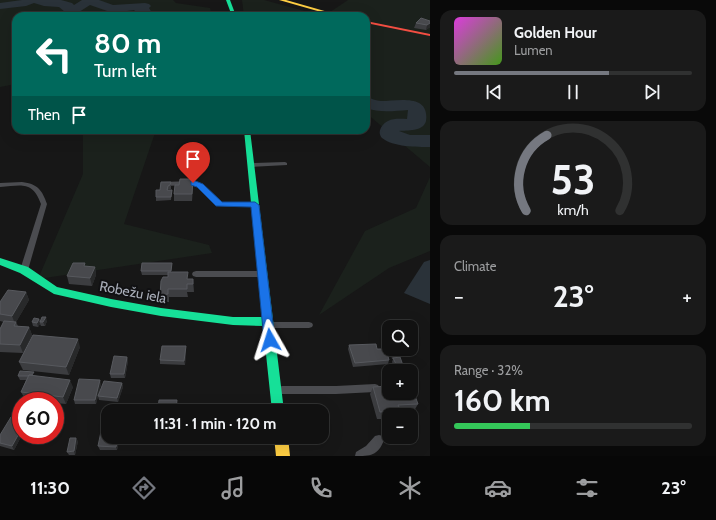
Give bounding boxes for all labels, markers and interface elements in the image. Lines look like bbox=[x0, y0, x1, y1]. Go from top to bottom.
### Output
text: Golden Hour bbox=[514, 24, 597, 42]
text: 80 m bbox=[94, 26, 161, 60]
icon: left bbox=[28, 28, 80, 80]
text: Lumen bbox=[514, 42, 553, 58]
text: Turn left bbox=[94, 60, 157, 82]
icon: previous bbox=[483, 81, 505, 103]
icon: pause bbox=[562, 81, 584, 103]
icon: next bbox=[641, 81, 663, 103]
icon: arrive bbox=[68, 104, 90, 126]
text: Then bbox=[28, 106, 60, 124]
pin bbox=[176, 142, 210, 183]
icon: arrive bbox=[182, 148, 204, 170]
text: 53 bbox=[551, 153, 595, 203]
text: km/h bbox=[557, 200, 589, 218]
text: Climate bbox=[454, 258, 496, 274]
street label: Robežu iela bbox=[98, 277, 168, 307]
text: 23° bbox=[553, 278, 593, 315]
text: − bbox=[454, 283, 464, 310]
text: + bbox=[682, 283, 692, 310]
position arrow bbox=[249, 319, 291, 361]
map controls bbox=[382, 320, 418, 444]
button: search bbox=[382, 320, 418, 356]
text: Range · 32% bbox=[454, 362, 523, 378]
button: + bbox=[382, 364, 418, 400]
text: 160 km bbox=[454, 382, 550, 419]
speed limit sign: 60 bbox=[12, 392, 64, 444]
button: − bbox=[382, 408, 418, 444]
text: 11:31 · 1 min · 120 m bbox=[154, 415, 276, 433]
icon: directions bbox=[130, 474, 158, 502]
icon: music bbox=[219, 474, 247, 502]
icon: phone bbox=[307, 474, 335, 502]
icon: climate bbox=[396, 474, 424, 502]
icon: car bbox=[484, 474, 512, 502]
icon: filters bbox=[573, 474, 601, 502]
text: 11:30 bbox=[30, 477, 70, 499]
text: 23° bbox=[661, 477, 686, 499]

